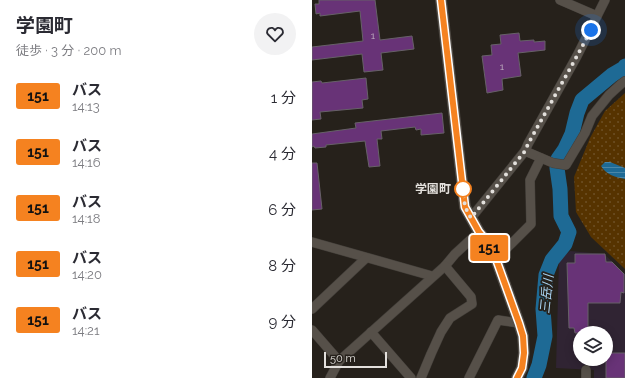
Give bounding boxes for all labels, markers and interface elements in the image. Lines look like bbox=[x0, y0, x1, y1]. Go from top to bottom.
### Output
button: heart bbox=[254, 13, 296, 55]
text: 学園町 bbox=[16, 14, 73, 36]
your location bbox=[581, 20, 601, 40]
house number: 1 bbox=[371, 30, 376, 41]
text: 徒歩 · 3 分 · 200 m bbox=[16, 43, 121, 58]
house number: 1 bbox=[500, 61, 505, 72]
text: バス bbox=[72, 81, 102, 99]
text: 151 bbox=[27, 88, 49, 104]
text: 1 分 bbox=[271, 89, 296, 107]
text: 14:13 bbox=[72, 99, 100, 114]
text: バス bbox=[72, 137, 102, 155]
text: 151 bbox=[27, 144, 49, 160]
text: 4 分 bbox=[269, 145, 296, 163]
text: 14:16 bbox=[72, 155, 101, 170]
marker: 学園町 bbox=[454, 180, 472, 198]
place label: 学園町 bbox=[415, 182, 451, 196]
text: バス bbox=[72, 193, 102, 211]
text: 151 bbox=[27, 200, 49, 216]
text: 6 分 bbox=[268, 201, 296, 219]
text: 14:18 bbox=[72, 211, 100, 226]
line badge: 151 bbox=[466, 235, 512, 261]
text: 151 bbox=[478, 240, 500, 256]
text: バス bbox=[72, 249, 102, 267]
text: 151 bbox=[27, 256, 49, 272]
text: 8 分 bbox=[268, 257, 296, 275]
text: 14:20 bbox=[72, 267, 102, 282]
water label: 三岳川 bbox=[537, 272, 556, 314]
text: バス bbox=[72, 305, 102, 323]
text: 151 bbox=[27, 312, 49, 328]
text: 9 分 bbox=[268, 313, 296, 331]
text: 14:21 bbox=[72, 323, 99, 338]
map controls bbox=[573, 326, 613, 366]
button: layers bbox=[573, 326, 613, 366]
scale bar bbox=[324, 350, 387, 369]
text: 50 m bbox=[330, 352, 356, 365]

